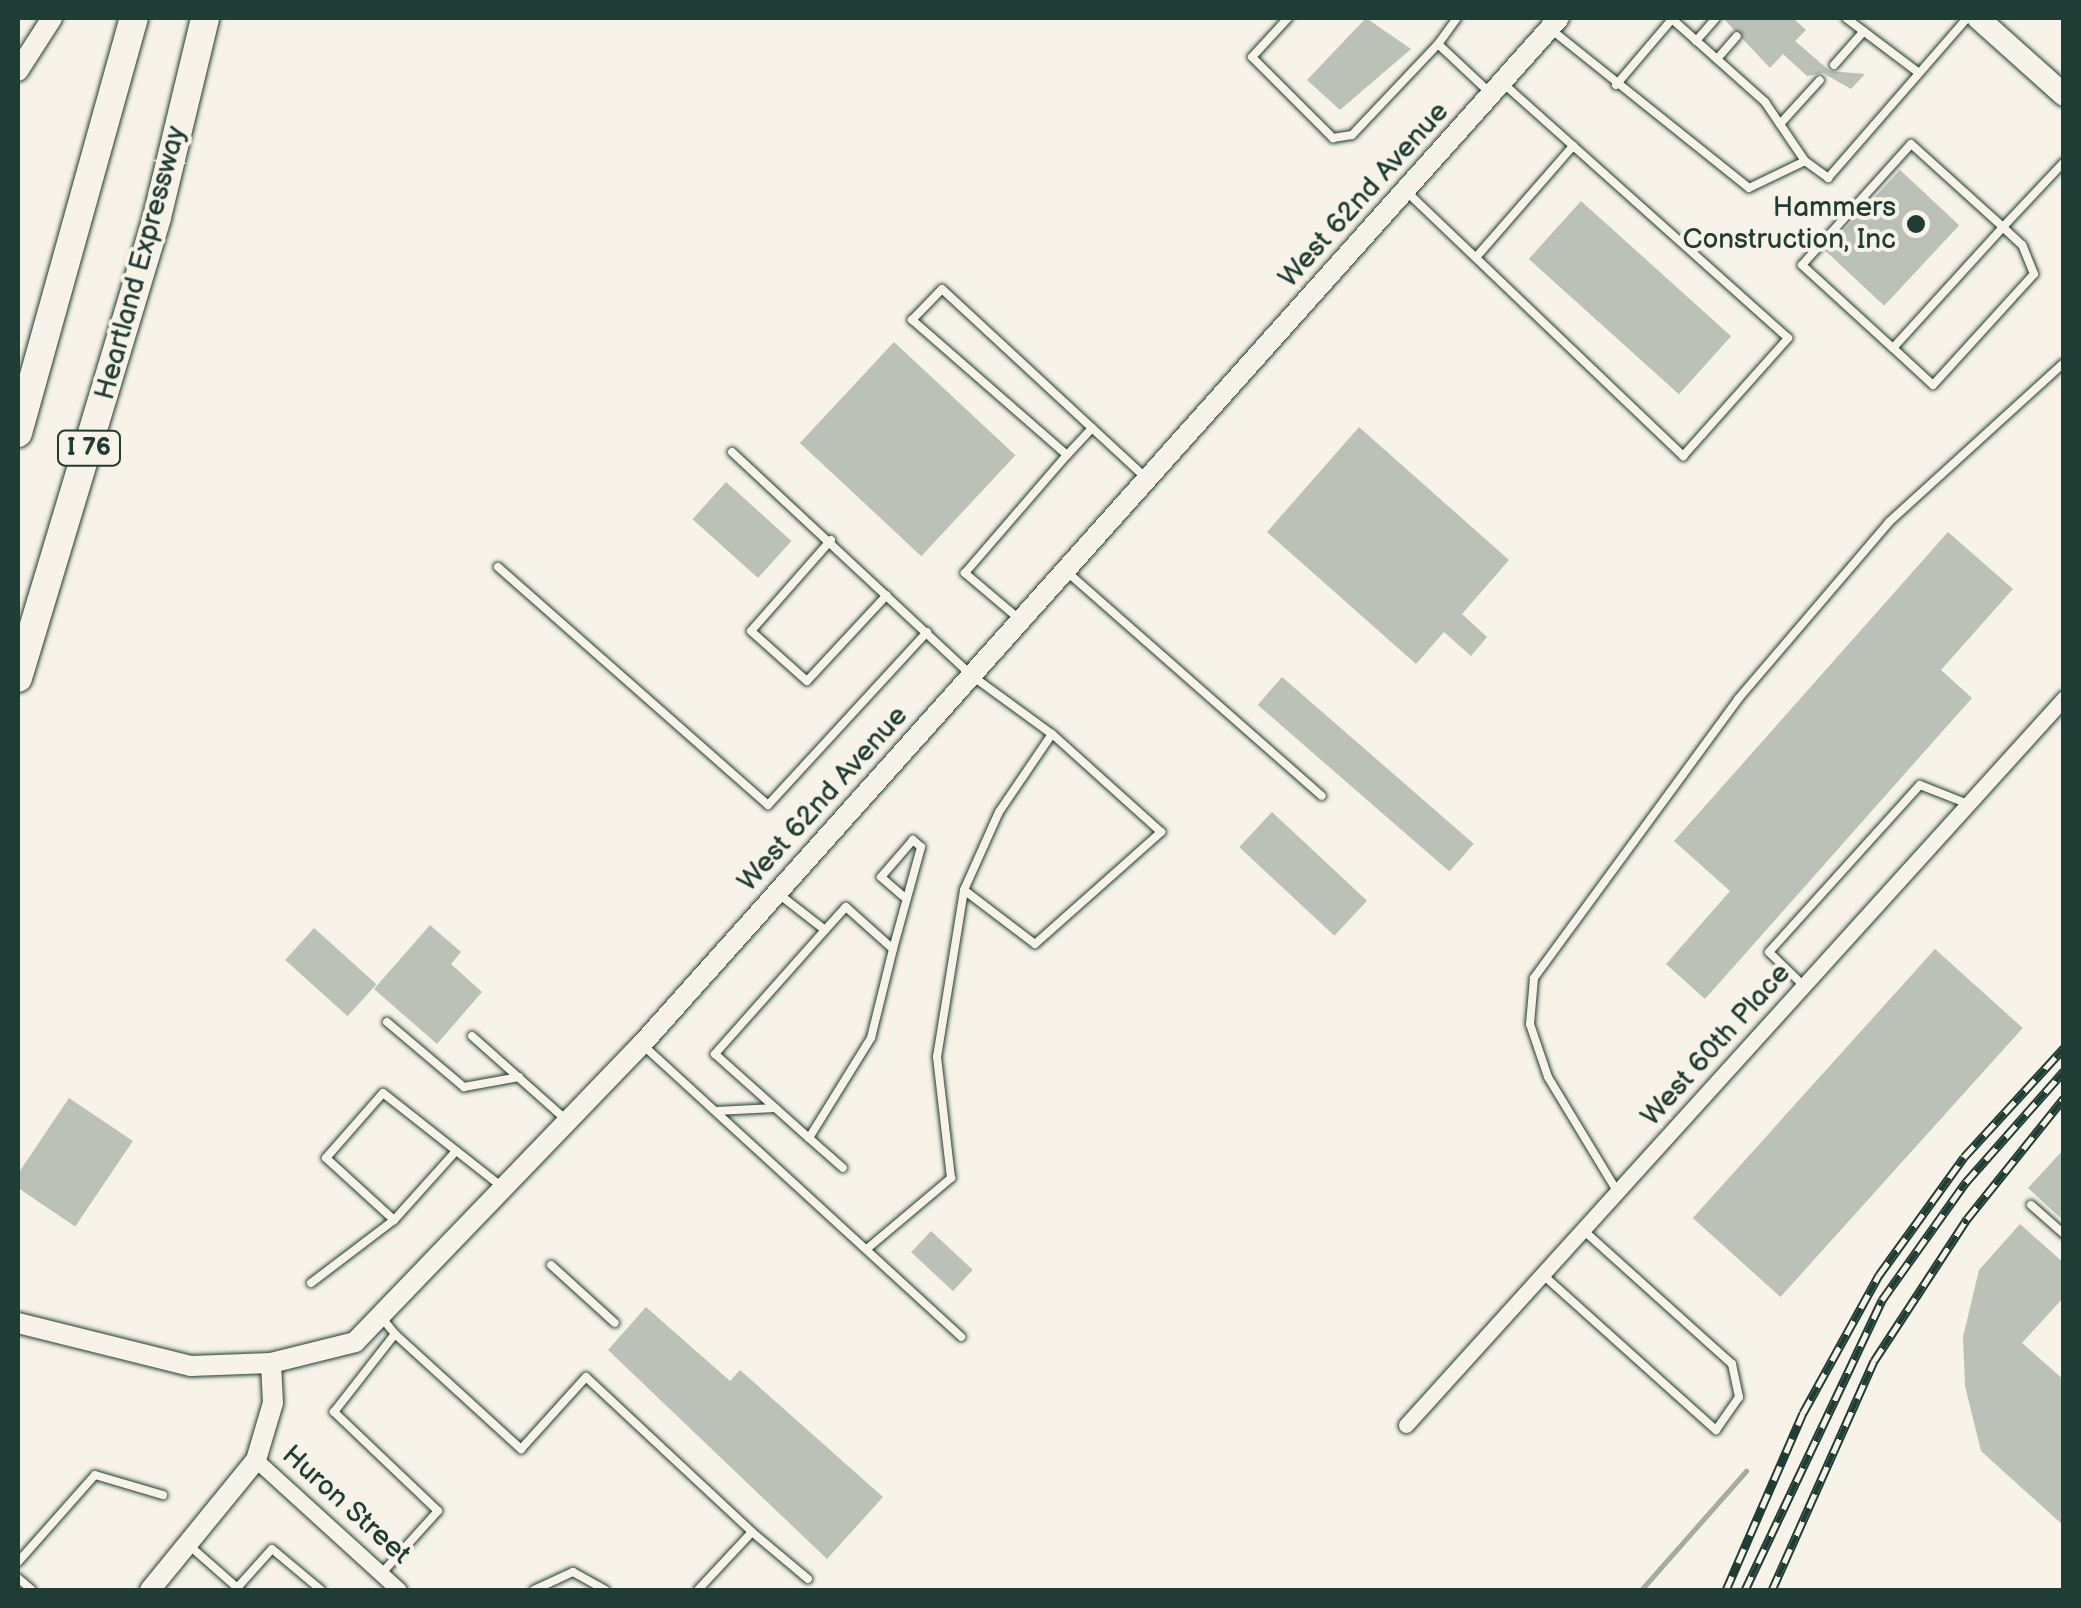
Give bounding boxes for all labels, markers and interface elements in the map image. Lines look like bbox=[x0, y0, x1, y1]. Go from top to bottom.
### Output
street label: West 62nd Avenue bbox=[1272, 95, 1456, 295]
street label: Heartland Expressway bbox=[88, 123, 194, 403]
place label: Hammers Construction, Inc bbox=[1682, 191, 1896, 257]
marker: Hammers Construction, Inc bbox=[1905, 213, 1927, 235]
road number: I 76 bbox=[56, 428, 122, 468]
street label: West 62nd Avenue bbox=[731, 699, 915, 899]
street label: West 60th Place bbox=[1634, 957, 1798, 1133]
street label: Huron Street bbox=[275, 1438, 417, 1572]

